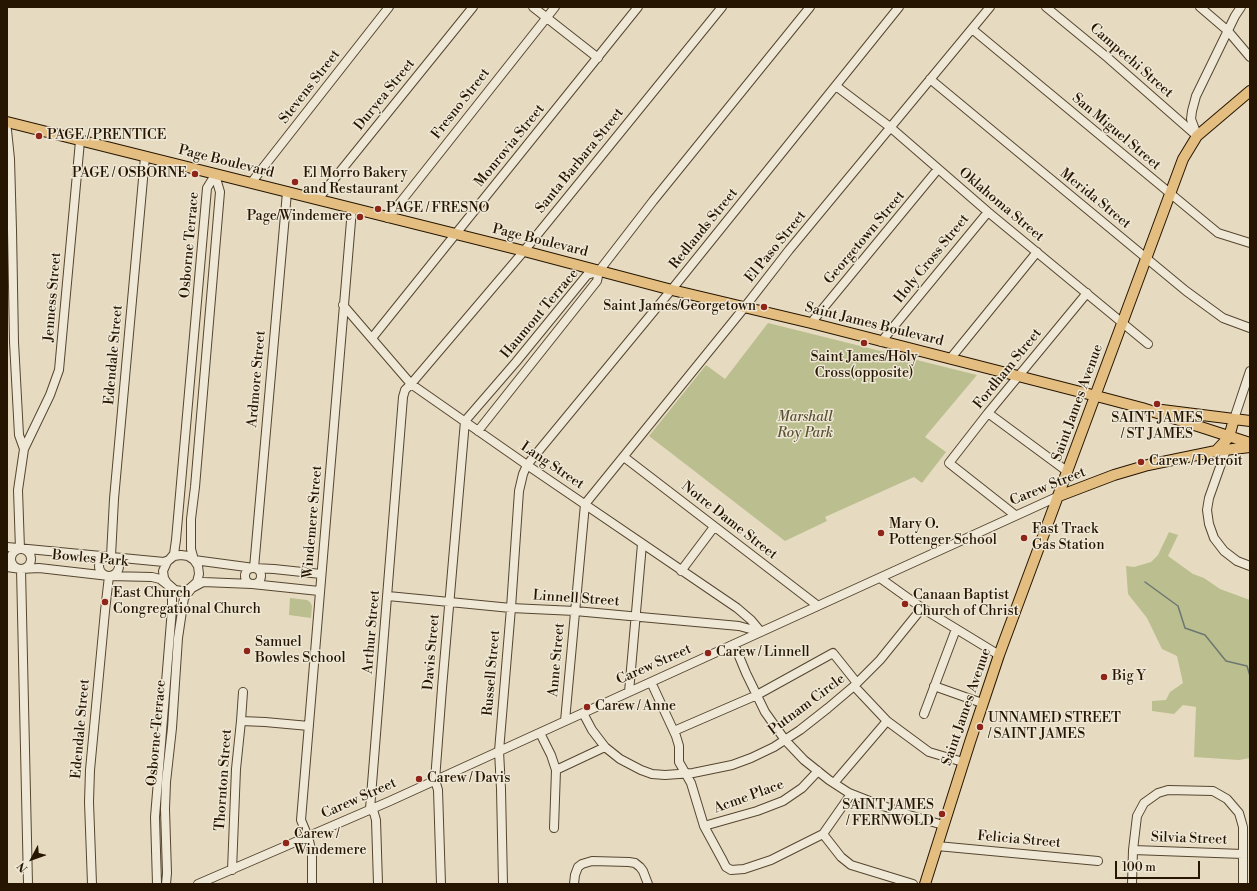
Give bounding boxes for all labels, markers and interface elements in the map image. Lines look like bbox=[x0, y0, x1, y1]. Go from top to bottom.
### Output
street label: Campechi Street bbox=[1086, 20, 1176, 102]
street label: Stevens Street bbox=[276, 47, 344, 127]
street label: Duryea Street bbox=[351, 56, 419, 134]
street label: Fresno Street bbox=[428, 65, 494, 143]
street label: San Miguel Street bbox=[1068, 90, 1164, 174]
street label: Monrovia Street bbox=[471, 101, 549, 191]
street label: Santa Barbara Street bbox=[532, 105, 628, 217]
place label: PAGE / PRENTICE bbox=[47, 128, 166, 144]
marker: PAGE / PRENTICE bbox=[34, 131, 44, 141]
street label: Page Boulevard bbox=[177, 142, 275, 182]
street label: Oklahoma Street bbox=[955, 165, 1047, 245]
street label: Merida Street bbox=[1056, 165, 1134, 233]
place label: PAGE / OSBORNE bbox=[72, 166, 187, 182]
place label: El Morro Bakery and Restaurant bbox=[303, 166, 407, 198]
marker: PAGE / OSBORNE bbox=[190, 169, 200, 179]
marker: El Morro Bakery and Restaurant bbox=[290, 177, 300, 187]
street label: Redlands Street bbox=[666, 185, 742, 273]
street label: Georgetown Street bbox=[821, 188, 909, 288]
street label: Osborne Terrace bbox=[177, 191, 203, 299]
place label: PAGE / FRESNO bbox=[386, 201, 489, 217]
marker: PAGE / FRESNO bbox=[373, 204, 383, 214]
street label: El Paso Street bbox=[742, 208, 810, 286]
place label: Page/Windemere bbox=[247, 209, 352, 225]
street label: Holy Cross Street bbox=[891, 211, 973, 307]
marker: Page/Windemere bbox=[355, 212, 365, 222]
street label: Page Boulevard bbox=[491, 221, 589, 261]
street label: Jenness Street bbox=[41, 251, 65, 343]
street label: Haumont Terrace bbox=[498, 266, 582, 362]
place label: Saint James/Georgetown bbox=[603, 299, 756, 315]
street label: Saint James Boulevard bbox=[803, 300, 945, 350]
marker: Saint James/Georgetown bbox=[759, 302, 769, 312]
street label: Edendale Street bbox=[101, 304, 127, 406]
street label: Fordham Street bbox=[970, 325, 1046, 413]
street label: Ardmore Street bbox=[244, 330, 270, 428]
marker: Saint James/Holy Cross(opposite) bbox=[859, 338, 869, 348]
street label: Saint James Avenue bbox=[1049, 342, 1107, 464]
place label: Saint James/Holy Cross(opposite) bbox=[810, 350, 918, 382]
marker: SAINT JAMES / ST JAMES bbox=[1152, 399, 1162, 409]
park label: Marshall Roy Park bbox=[777, 410, 833, 442]
place label: SAINT JAMES / ST JAMES bbox=[1111, 411, 1203, 444]
street label: Lang Street bbox=[517, 439, 587, 493]
place label: Carew / Detroit bbox=[1149, 454, 1243, 470]
marker: Carew / Detroit bbox=[1136, 457, 1146, 467]
street label: Carew Street bbox=[1008, 464, 1088, 510]
street label: Windemere Street bbox=[300, 465, 326, 579]
street label: Notre Dame Street bbox=[678, 478, 780, 564]
place label: Mary O. Pottenger School bbox=[889, 517, 997, 550]
place label: Fast Track Gas Station bbox=[1032, 522, 1105, 554]
marker: Mary O. Pottenger School bbox=[876, 528, 886, 538]
marker: Fast Track Gas Station bbox=[1019, 533, 1029, 543]
street label: Bowles Park bbox=[51, 547, 129, 571]
place label: East Church Congregational Church bbox=[113, 586, 261, 618]
street label: Linnell Street bbox=[532, 588, 620, 610]
place label: Canaan Baptist Church of Christ bbox=[913, 588, 1019, 620]
street label: Arthur Street bbox=[360, 589, 384, 675]
marker: East Church Congregational Church bbox=[100, 597, 110, 607]
marker: Canaan Baptist Church of Christ bbox=[900, 599, 910, 609]
street label: Davis Street bbox=[420, 613, 444, 691]
street label: Anne Street bbox=[545, 622, 569, 698]
street label: Russell Street bbox=[480, 629, 504, 717]
place label: Samuel Bowles School bbox=[255, 635, 346, 668]
street label: Carew Street bbox=[614, 641, 694, 689]
place label: Carew / Linnell bbox=[716, 645, 810, 661]
marker: Samuel Bowles School bbox=[242, 646, 252, 656]
street label: Saint James Avenue bbox=[939, 646, 995, 768]
marker: Carew / Linnell bbox=[703, 648, 713, 658]
place label: Big Y bbox=[1112, 669, 1146, 685]
street label: Putnam Circle bbox=[765, 671, 849, 739]
marker: Big Y bbox=[1099, 672, 1109, 682]
street label: Edendale Street bbox=[68, 678, 94, 780]
street label: Osborne Terrace bbox=[144, 679, 170, 787]
place label: Carew / Anne bbox=[595, 699, 676, 715]
marker: Carew / Anne bbox=[582, 702, 592, 712]
place label: UNNAMED STREET / SAINT JAMES bbox=[988, 711, 1121, 744]
marker: UNNAMED STREET / SAINT JAMES bbox=[975, 722, 985, 732]
street label: Thornton Street bbox=[212, 728, 236, 832]
place label: Carew / Davis bbox=[427, 771, 510, 787]
marker: Carew / Davis bbox=[414, 774, 424, 784]
street label: Carew Street bbox=[319, 775, 399, 823]
street label: Acme Place bbox=[712, 777, 786, 817]
place label: SAINT JAMES / FERNWOLD bbox=[842, 798, 934, 830]
marker: SAINT JAMES / FERNWOLD bbox=[937, 809, 947, 819]
place label: Carew / Windemere bbox=[294, 827, 367, 860]
street label: Felicia Street bbox=[977, 828, 1061, 852]
street label: Silvia Street bbox=[1150, 829, 1228, 849]
marker: Carew / Windemere bbox=[281, 838, 291, 848]
north arrow bbox=[12, 839, 52, 879]
scale bar bbox=[1117, 853, 1202, 879]
text: N bbox=[15, 859, 31, 875]
text: 100 m bbox=[1122, 860, 1156, 875]

